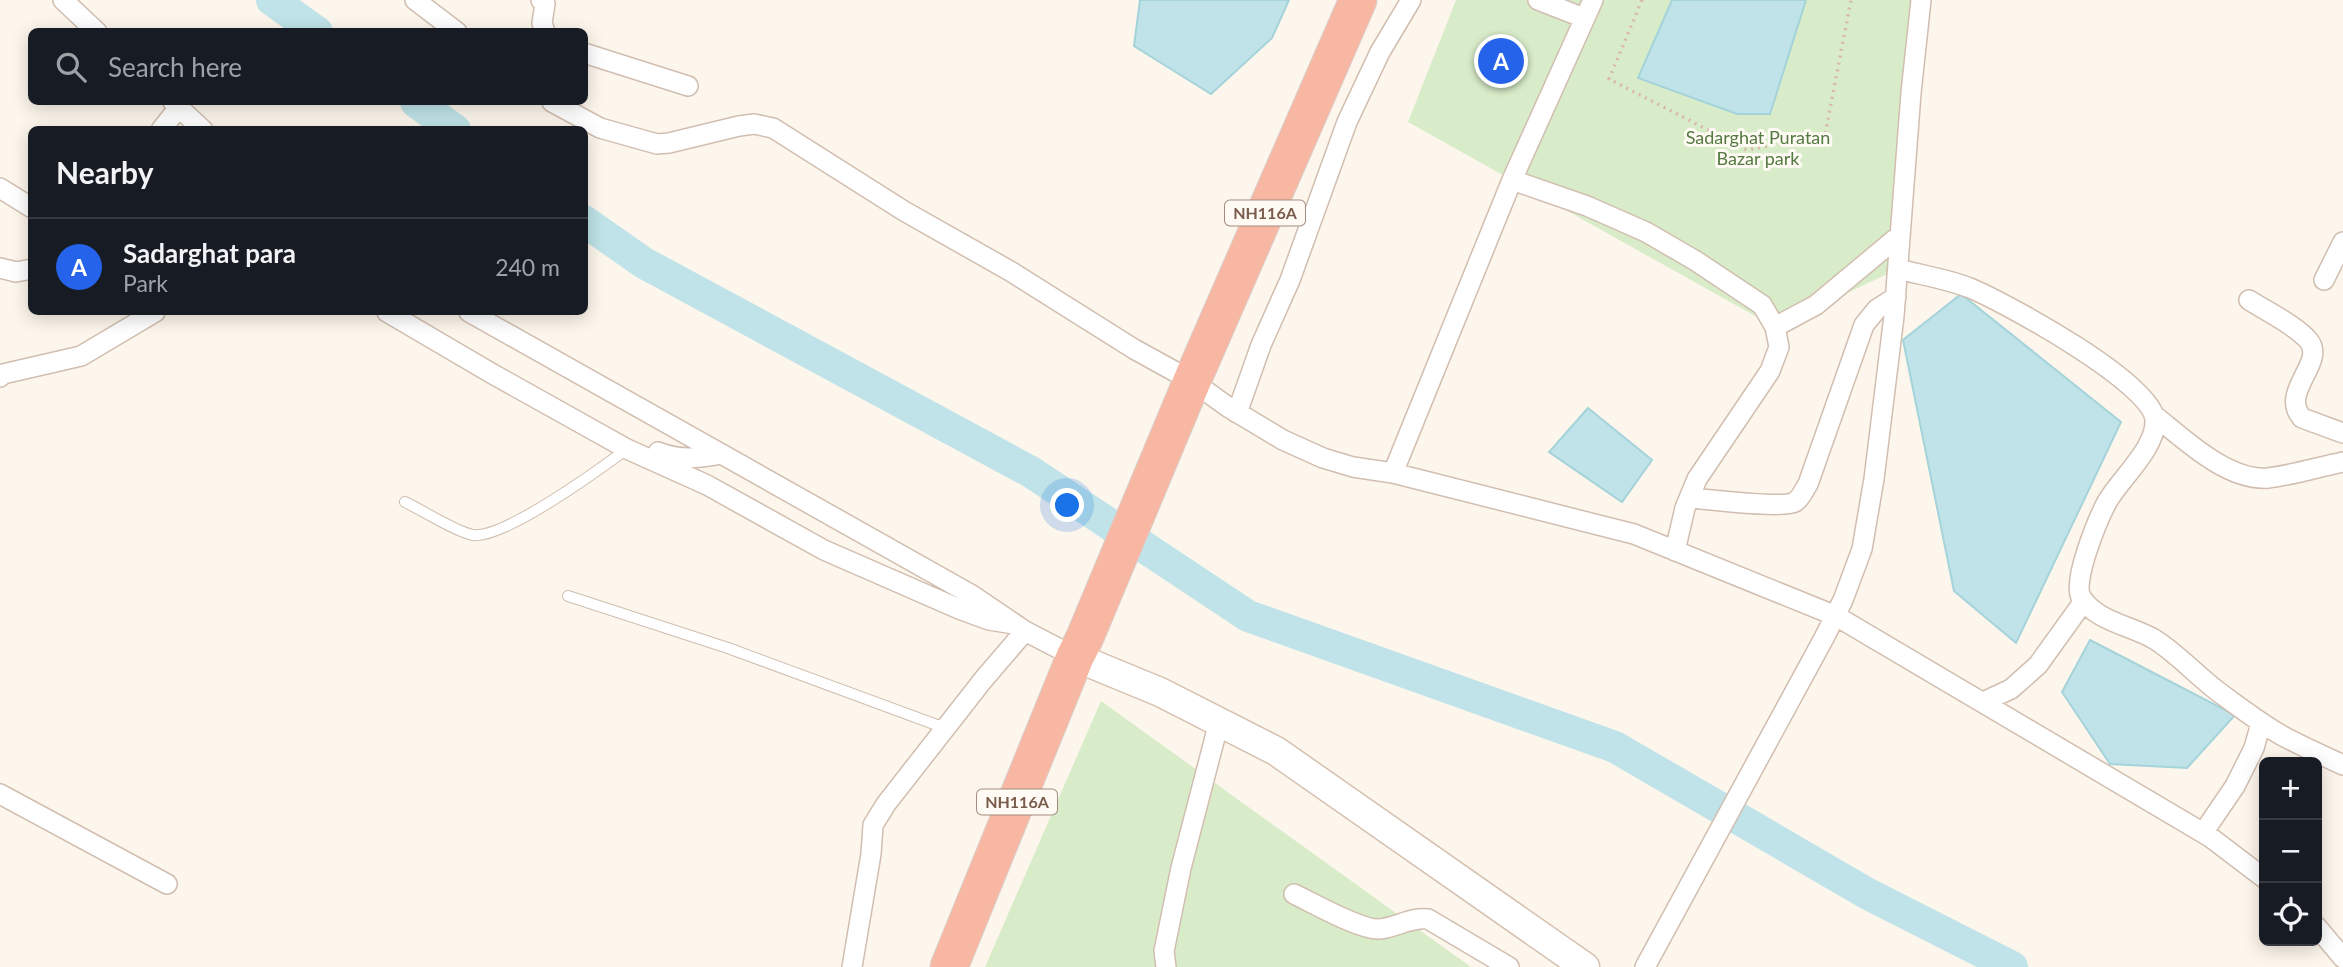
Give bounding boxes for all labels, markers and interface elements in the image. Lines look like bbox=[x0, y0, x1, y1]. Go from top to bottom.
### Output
search box bbox=[28, 28, 588, 105]
pin: A bbox=[1478, 35, 1524, 87]
icon: search bbox=[52, 48, 90, 86]
text: Search here bbox=[108, 51, 242, 83]
park label: Sadarghat Puratan Bazar park bbox=[1686, 126, 1830, 169]
text: Nearby bbox=[56, 154, 154, 190]
road number: NH116A bbox=[1225, 200, 1305, 226]
text: Sadarghat para bbox=[123, 237, 296, 269]
text: A bbox=[71, 253, 87, 281]
text: 240 m bbox=[495, 253, 560, 281]
text: Park bbox=[123, 269, 168, 297]
your location bbox=[1050, 488, 1084, 522]
map controls bbox=[2259, 757, 2322, 946]
button: + bbox=[2259, 757, 2322, 820]
road number: NH116A bbox=[977, 790, 1057, 814]
button: − bbox=[2259, 820, 2322, 883]
button: locate bbox=[2259, 883, 2322, 946]

